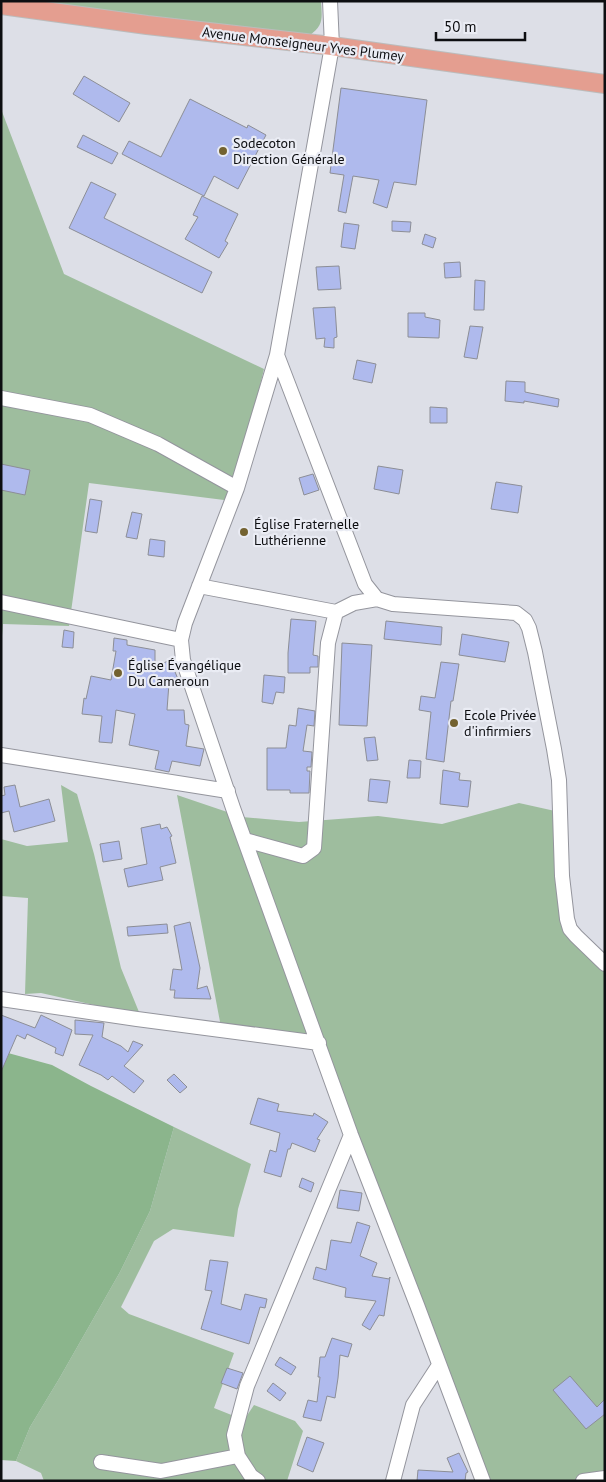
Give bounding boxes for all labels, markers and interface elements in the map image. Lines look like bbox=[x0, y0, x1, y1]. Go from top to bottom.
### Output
scale bar bbox=[436, 10, 525, 42]
text: 50 m bbox=[444, 17, 477, 36]
street label: Avenue Monseigneur Yves Plumey bbox=[201, 23, 405, 65]
place label: Sodecoton Direction Générale bbox=[233, 134, 345, 168]
marker: Sodecoton Direction Générale bbox=[217, 145, 229, 157]
place label: Église Fraternelle Luthérienne bbox=[254, 515, 359, 549]
marker: Église Fraternelle Luthérienne bbox=[238, 526, 250, 538]
place label: Église Évangélique Du Cameroun bbox=[128, 656, 241, 690]
marker: Église Évangélique Du Cameroun bbox=[112, 667, 124, 679]
place label: Ecole Privée d'infirmiers bbox=[464, 706, 536, 740]
marker: Ecole Privée d'infirmiers bbox=[448, 717, 460, 729]

